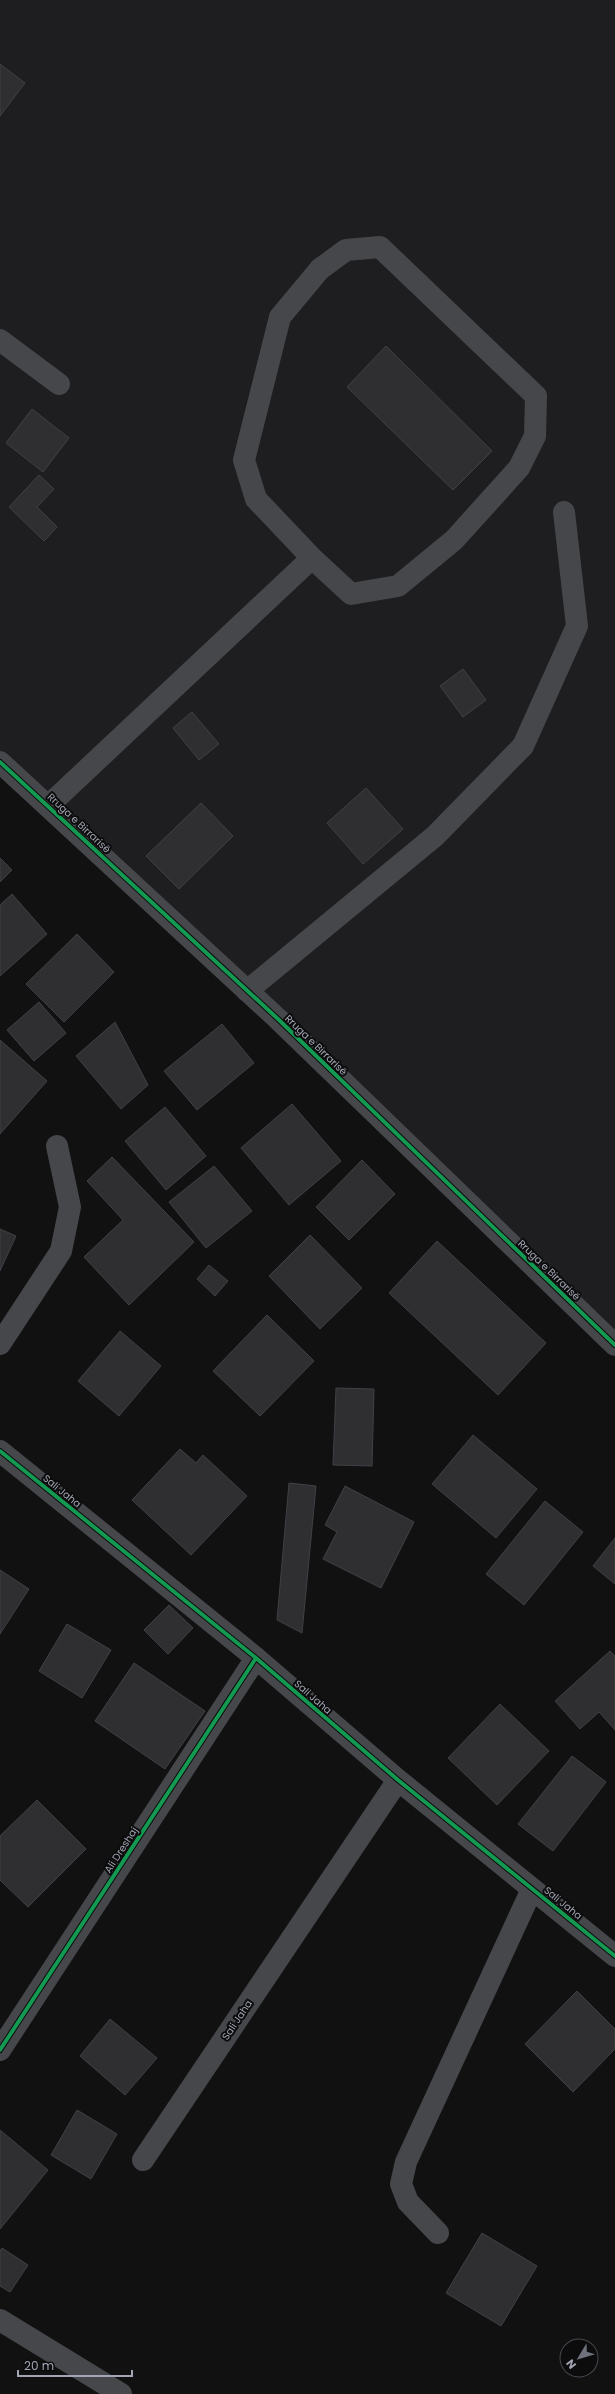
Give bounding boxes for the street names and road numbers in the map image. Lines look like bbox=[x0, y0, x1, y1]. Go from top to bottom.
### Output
street label: Rruga e Birrarisë bbox=[44, 790, 114, 856]
street label: Rruga e Birrarisë bbox=[281, 1011, 351, 1079]
street label: Rruga e Birrarisë bbox=[514, 1236, 584, 1304]
street label: Sali Jaha bbox=[40, 1471, 84, 1511]
street label: Sali Jaha bbox=[291, 1676, 335, 1718]
street label: Ali Dreshaj bbox=[100, 1824, 142, 1876]
street label: Sali Jaha bbox=[541, 1883, 585, 1923]
street label: Sali Jaha bbox=[218, 1997, 256, 2043]

